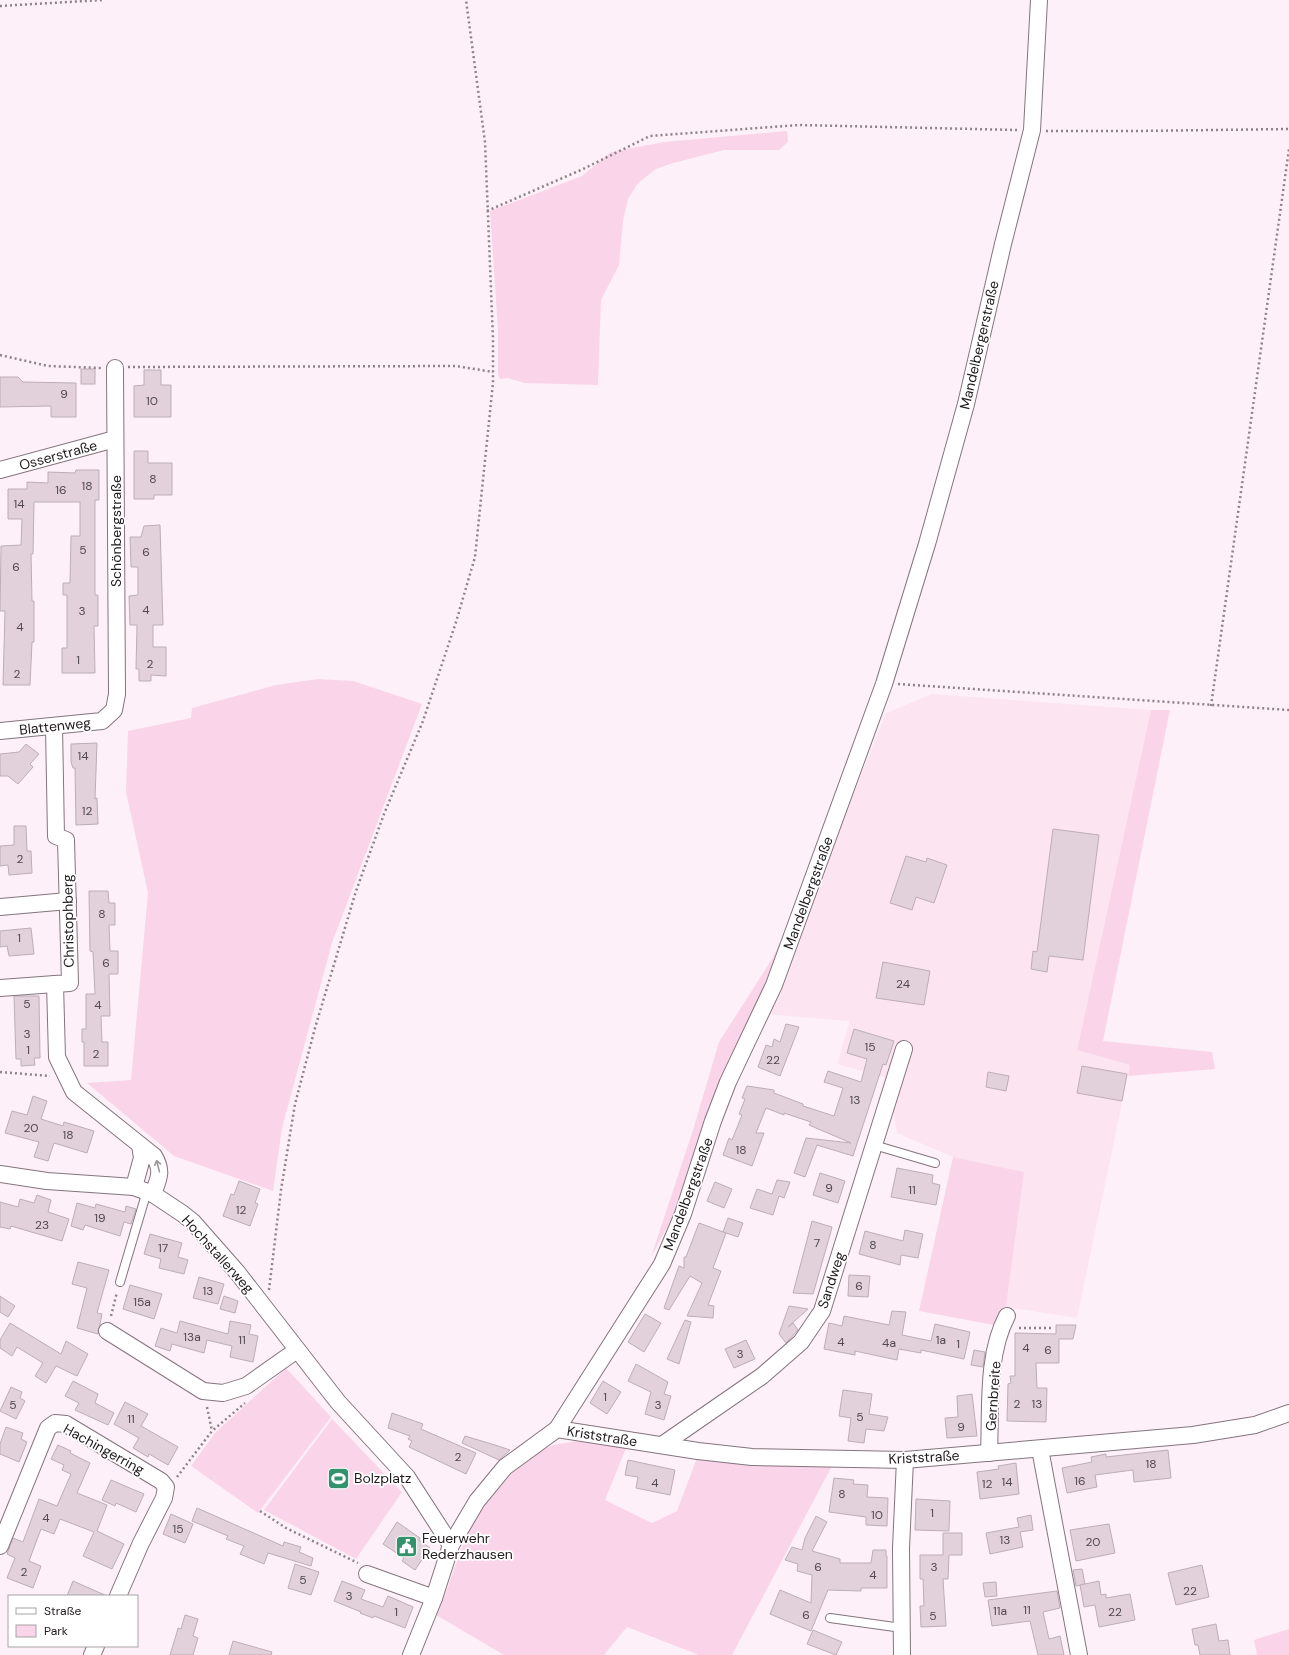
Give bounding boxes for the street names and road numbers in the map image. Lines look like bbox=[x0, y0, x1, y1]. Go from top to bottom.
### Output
street label: Mandelbergerstraße bbox=[955, 279, 1003, 411]
street label: Osserstraße bbox=[17, 436, 99, 474]
street label: Schönbergstraße bbox=[107, 475, 125, 587]
street label: Blattenweg bbox=[18, 713, 92, 739]
street label: Mandelbergstraße bbox=[779, 834, 837, 952]
street label: Christophberg bbox=[58, 874, 78, 968]
street label: Mandelbergstraße bbox=[659, 1135, 717, 1253]
street label: Hochstallerweg bbox=[178, 1211, 258, 1297]
street label: Sandweg bbox=[813, 1249, 849, 1311]
street label: Gernbreite bbox=[982, 1360, 1004, 1432]
street label: Hachingerring bbox=[60, 1419, 148, 1479]
street label: Kriststraße bbox=[566, 1422, 638, 1450]
street label: Kriststraße bbox=[888, 1446, 960, 1468]

